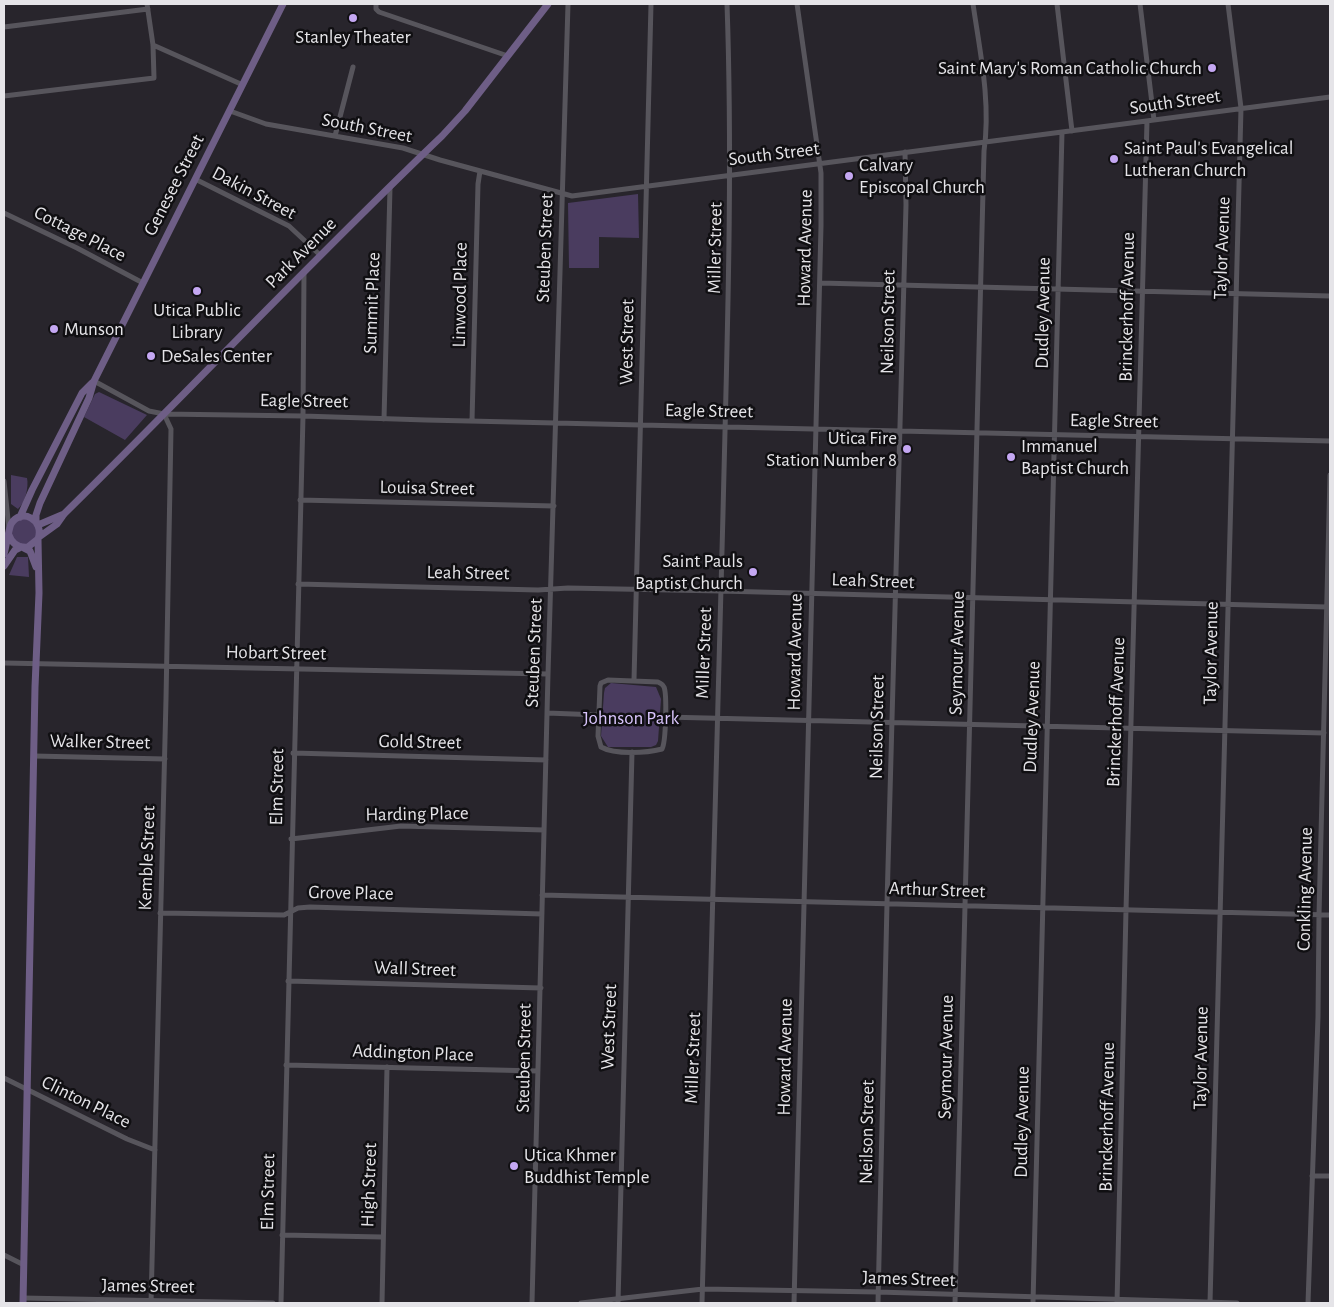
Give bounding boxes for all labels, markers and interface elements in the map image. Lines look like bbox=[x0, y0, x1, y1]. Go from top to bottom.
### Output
marker: Stanley Theater bbox=[347, 12, 359, 24]
place label: Stanley Theater bbox=[295, 26, 411, 48]
place label: Saint Mary's Roman Catholic Church bbox=[938, 57, 1202, 79]
marker: Saint Mary's Roman Catholic Church bbox=[1206, 62, 1218, 74]
street label: South Street bbox=[1128, 84, 1222, 120]
street label: South Street bbox=[320, 108, 414, 148]
street label: Genesee Street bbox=[139, 130, 209, 240]
street label: South Street bbox=[727, 137, 821, 171]
place label: Saint Paul's Evangelical Lutheran Church bbox=[1124, 137, 1293, 181]
marker: Saint Paul's Evangelical Lutheran Church bbox=[1108, 153, 1120, 165]
place label: Calvary Episcopal Church bbox=[859, 154, 985, 198]
street label: Dakin Street bbox=[208, 161, 300, 225]
marker: Calvary Episcopal Church bbox=[843, 170, 855, 182]
street label: Howard Avenue bbox=[793, 189, 817, 307]
street label: Steuben Street bbox=[532, 193, 558, 303]
street label: Taylor Avenue bbox=[1209, 196, 1235, 300]
street label: Cottage Place bbox=[30, 201, 130, 267]
street label: Miller Street bbox=[703, 202, 727, 294]
street label: Park Avenue bbox=[261, 213, 341, 293]
street label: Brinckerhoff Avenue bbox=[1114, 232, 1140, 382]
street label: Linwood Place bbox=[448, 242, 472, 348]
street label: Summit Place bbox=[359, 252, 385, 354]
street label: Dudley Avenue bbox=[1031, 257, 1055, 369]
street label: Neilson Street bbox=[876, 270, 900, 374]
marker: Utica Public Library bbox=[191, 285, 203, 297]
place label: Utica Public Library bbox=[153, 299, 241, 343]
street label: West Street bbox=[615, 299, 639, 385]
place label: Munson bbox=[64, 318, 124, 340]
marker: Munson bbox=[48, 323, 60, 335]
place label: DeSales Center bbox=[161, 345, 272, 367]
marker: DeSales Center bbox=[145, 350, 157, 362]
street label: Eagle Street bbox=[260, 389, 348, 413]
street label: Eagle Street bbox=[665, 399, 753, 423]
street label: Eagle Street bbox=[1070, 409, 1158, 433]
place label: Utica Fire Station Number 8 bbox=[766, 427, 897, 471]
place label: Immanuel Baptist Church bbox=[1021, 435, 1129, 479]
marker: Utica Fire Station Number 8 bbox=[901, 443, 913, 455]
marker: Immanuel Baptist Church bbox=[1005, 451, 1017, 463]
street label: Louisa Street bbox=[379, 476, 475, 500]
place label: Saint Pauls Baptist Church bbox=[635, 550, 743, 594]
street label: Leah Street bbox=[426, 561, 510, 585]
marker: Saint Pauls Baptist Church bbox=[747, 566, 759, 578]
street label: Leah Street bbox=[831, 568, 915, 594]
street label: Seymour Avenue bbox=[945, 591, 969, 715]
street label: Howard Avenue bbox=[783, 593, 807, 711]
street label: Steuben Street bbox=[521, 598, 547, 708]
street label: Taylor Avenue bbox=[1199, 601, 1223, 705]
street label: Miller Street bbox=[691, 607, 717, 699]
street label: Brinckerhoff Avenue bbox=[1102, 637, 1130, 787]
street label: Hobart Street bbox=[226, 641, 326, 665]
street label: Dudley Avenue bbox=[1019, 661, 1045, 773]
street label: Neilson Street bbox=[865, 675, 889, 779]
park label: Johnson Park bbox=[583, 707, 679, 729]
street label: Walker Street bbox=[50, 730, 150, 754]
street label: Gold Street bbox=[378, 730, 462, 754]
street label: Elm Street bbox=[265, 748, 289, 826]
street label: Harding Place bbox=[365, 802, 469, 826]
street label: Kemble Street bbox=[134, 805, 160, 911]
street label: Conkling Avenue bbox=[1293, 827, 1317, 951]
street label: Arthur Street bbox=[888, 877, 986, 903]
street label: Grove Place bbox=[308, 881, 394, 905]
street label: Wall Street bbox=[374, 956, 456, 982]
street label: West Street bbox=[596, 984, 622, 1070]
street label: Seymour Avenue bbox=[934, 995, 958, 1119]
street label: Howard Avenue bbox=[773, 998, 797, 1116]
street label: Steuben Street bbox=[512, 1003, 536, 1113]
street label: Taylor Avenue bbox=[1189, 1006, 1213, 1110]
street label: Miller Street bbox=[680, 1012, 706, 1104]
street label: Addington Place bbox=[352, 1039, 474, 1067]
street label: Brinckerhoff Avenue bbox=[1094, 1042, 1120, 1192]
street label: Dudley Avenue bbox=[1010, 1066, 1034, 1178]
street label: Clinton Place bbox=[38, 1071, 134, 1133]
street label: Neilson Street bbox=[855, 1080, 879, 1184]
street label: High Street bbox=[356, 1142, 382, 1228]
place label: Utica Khmer Buddhist Temple bbox=[524, 1144, 649, 1188]
street label: Elm Street bbox=[256, 1153, 280, 1231]
marker: Utica Khmer Buddhist Temple bbox=[508, 1160, 520, 1172]
street label: James Street bbox=[862, 1266, 956, 1292]
street label: James Street bbox=[101, 1274, 195, 1298]

